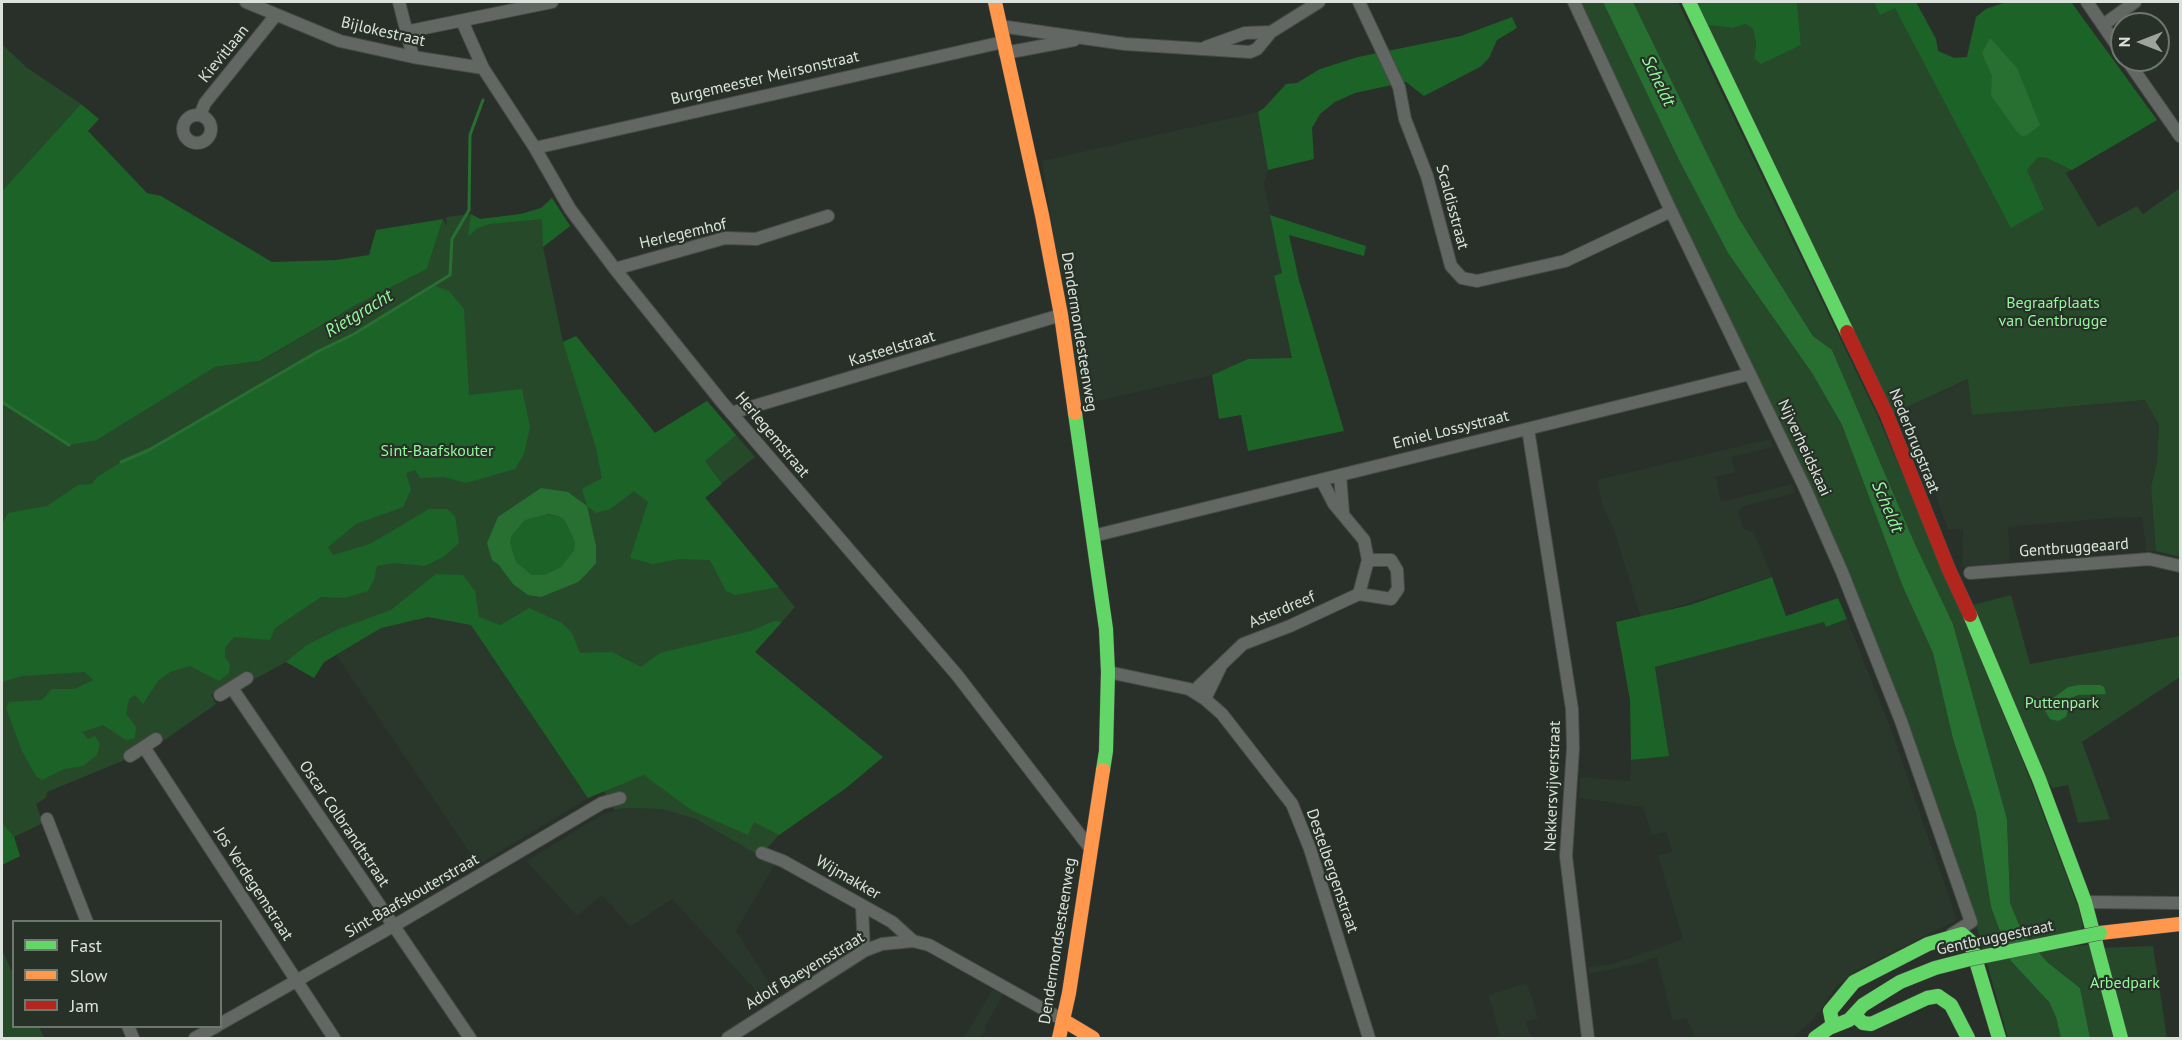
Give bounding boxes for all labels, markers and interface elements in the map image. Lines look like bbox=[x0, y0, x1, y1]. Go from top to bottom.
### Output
north arrow bbox=[2110, 12, 2170, 72]
street label: Bijlokestraat bbox=[339, 13, 427, 51]
street label: Kievitlaan bbox=[195, 21, 253, 87]
text: N bbox=[2114, 37, 2134, 47]
street label: Burgemeester Meirsonstraat bbox=[669, 47, 861, 109]
water label: Scheldt bbox=[1636, 52, 1680, 110]
street label: Scaldisstraat bbox=[1431, 163, 1473, 251]
street label: Herlegemhof bbox=[638, 215, 728, 253]
street label: Dendermondesteenweg bbox=[1057, 251, 1101, 413]
water label: Rietgracht bbox=[321, 285, 397, 343]
park label: Begraafplaats van Gentbrugge bbox=[1999, 293, 2107, 331]
street label: Kasteelstraat bbox=[847, 327, 937, 371]
street label: Nederbrugstraat bbox=[1884, 386, 1944, 496]
street label: Herlegemstraat bbox=[731, 388, 813, 482]
street label: Nijverheidskaai bbox=[1773, 396, 1835, 500]
street label: Emiel Lossystraat bbox=[1391, 406, 1511, 454]
park label: Sint-Baafskouter bbox=[381, 441, 493, 461]
water label: Scheldt bbox=[1866, 478, 1908, 536]
street label: Gentbruggeaard bbox=[2018, 535, 2130, 561]
street label: Asterdreef bbox=[1246, 587, 1318, 633]
park label: Puttenpark bbox=[2025, 693, 2099, 713]
street label: Nekkersvijverstraat bbox=[1541, 720, 1565, 852]
street label: Oscar Colbrandtstraat bbox=[295, 757, 393, 891]
street label: Destelbergenstraat bbox=[1302, 806, 1362, 936]
street label: Jos Verdegemstraat bbox=[209, 824, 297, 944]
street label: Sint-Baafskouterstraat bbox=[342, 850, 482, 942]
street label: Wijmakker bbox=[812, 852, 884, 904]
street label: Dendermondsesteenweg bbox=[1035, 856, 1081, 1026]
street label: Gentbruggestraat bbox=[1935, 916, 2055, 960]
legend bbox=[12, 920, 222, 1028]
street label: Adolf Baeyensstraat bbox=[742, 928, 868, 1014]
text: Fast bbox=[70, 934, 102, 957]
text: Slow bbox=[70, 964, 108, 987]
park label: Arbedpark bbox=[2090, 973, 2160, 993]
text: Jam bbox=[70, 994, 99, 1017]

